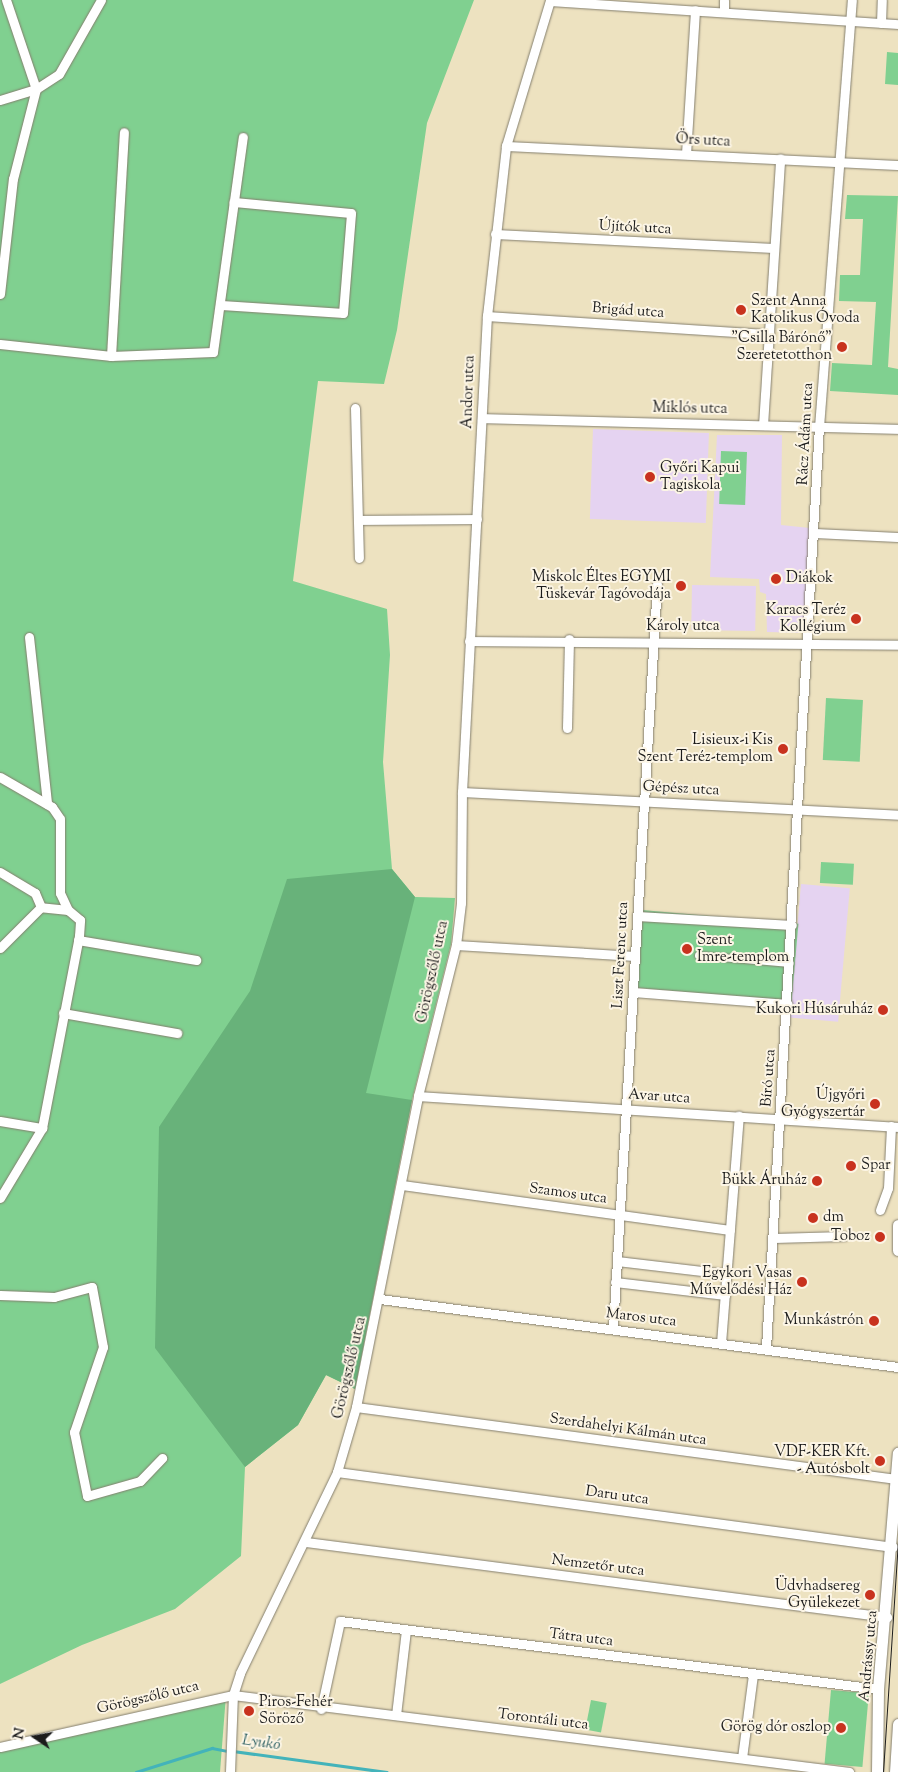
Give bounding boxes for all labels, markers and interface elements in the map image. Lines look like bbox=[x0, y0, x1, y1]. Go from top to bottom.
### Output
street label: Örs utca bbox=[675, 131, 731, 151]
street label: Újítók utca bbox=[598, 217, 672, 239]
place label: Szent Anna Katolikus Óvoda bbox=[751, 292, 860, 327]
street label: Brigád utca bbox=[591, 299, 665, 323]
marker: Szent Anna Katolikus Óvoda bbox=[735, 304, 747, 316]
place label: "Csilla Bárónő" Szeretetotthon bbox=[731, 329, 832, 364]
marker: "Csilla Bárónő" Szeretetotthon bbox=[836, 341, 848, 353]
street label: Andor utca bbox=[459, 355, 479, 429]
street label: Rácz Ádám utca bbox=[794, 382, 818, 486]
street label: Miklós utca bbox=[652, 399, 728, 419]
place label: Győri Kapui Tagiskola bbox=[660, 459, 740, 494]
marker: Győri Kapui Tagiskola bbox=[644, 471, 656, 483]
place label: Miskolc Éltes EGYMI Tüskevár Tagóvodája bbox=[532, 568, 671, 603]
place label: Diákok bbox=[786, 570, 833, 588]
marker: Diákok bbox=[770, 573, 782, 585]
marker: Miskolc Éltes EGYMI Tüskevár Tagóvodája bbox=[675, 580, 687, 592]
place label: Karacs Teréz Kollégium bbox=[766, 601, 846, 636]
marker: Karacs Teréz Kollégium bbox=[850, 613, 862, 625]
street label: Károly utca bbox=[646, 618, 720, 636]
place label: Lisieux-i Kis Szent Teréz-templom bbox=[638, 731, 773, 766]
marker: Lisieux-i Kis Szent Teréz-templom bbox=[777, 743, 789, 755]
street label: Gépész utca bbox=[642, 778, 720, 800]
street label: Liszt Ferenc utca bbox=[609, 901, 633, 1009]
street label: Görögszőlő utca bbox=[413, 919, 453, 1025]
place label: Szent Imre-templom bbox=[697, 931, 789, 966]
marker: Szent Imre-templom bbox=[681, 943, 693, 955]
place label: Kukori Húsáruház bbox=[756, 1001, 873, 1019]
marker: Kukori Húsáruház bbox=[877, 1004, 889, 1016]
street label: Bíró utca bbox=[758, 1048, 780, 1108]
street label: Avar utca bbox=[627, 1086, 691, 1108]
place label: Újgyőri Gyógyszertár bbox=[781, 1086, 865, 1121]
marker: Újgyőri Gyógyszertár bbox=[869, 1098, 881, 1110]
place label: Spar bbox=[861, 1157, 891, 1175]
marker: Spar bbox=[845, 1160, 857, 1172]
place label: Bükk Áruház bbox=[722, 1172, 807, 1190]
marker: Bükk Áruház bbox=[811, 1175, 823, 1187]
street label: Szamos utca bbox=[528, 1180, 608, 1208]
place label: dm bbox=[823, 1209, 844, 1227]
marker: dm bbox=[807, 1212, 819, 1224]
place label: Toboz bbox=[831, 1228, 870, 1246]
marker: Toboz bbox=[874, 1231, 886, 1243]
place label: Egykori Vasas Művelődési Ház bbox=[690, 1264, 792, 1299]
marker: Egykori Vasas Művelődési Ház bbox=[796, 1276, 808, 1288]
street label: Maros utca bbox=[605, 1305, 677, 1331]
place label: Munkástrón bbox=[784, 1312, 864, 1330]
street label: Görögszőlő utca bbox=[330, 1315, 370, 1421]
marker: Munkástrón bbox=[868, 1315, 880, 1327]
street label: Szerdahelyi Kálmán utca bbox=[549, 1410, 707, 1450]
place label: VDF-KER Kft. - Autósbolt bbox=[774, 1443, 870, 1478]
marker: VDF-KER Kft. - Autósbolt bbox=[874, 1455, 886, 1467]
street label: Daru utca bbox=[584, 1483, 650, 1509]
street label: Nemzetőr utca bbox=[551, 1551, 645, 1581]
place label: Üdvhadsereg Gyülekezet bbox=[775, 1577, 860, 1612]
marker: Üdvhadsereg Gyülekezet bbox=[864, 1589, 876, 1601]
street label: Andrássy utca bbox=[856, 1610, 882, 1702]
street label: Tátra utca bbox=[548, 1625, 614, 1651]
street label: Görögszőlő utca bbox=[95, 1678, 201, 1718]
place label: Piros-Fehér Söröző bbox=[259, 1693, 333, 1728]
marker: Piros-Fehér Söröző bbox=[243, 1705, 255, 1717]
street label: Torontáli utca bbox=[497, 1706, 589, 1734]
north arrow bbox=[10, 1712, 60, 1762]
place label: Görög dór oszlop bbox=[721, 1719, 831, 1737]
marker: Görög dór oszlop bbox=[835, 1722, 847, 1734]
text: N bbox=[9, 1726, 31, 1741]
water label: Lyukó bbox=[241, 1732, 281, 1756]

